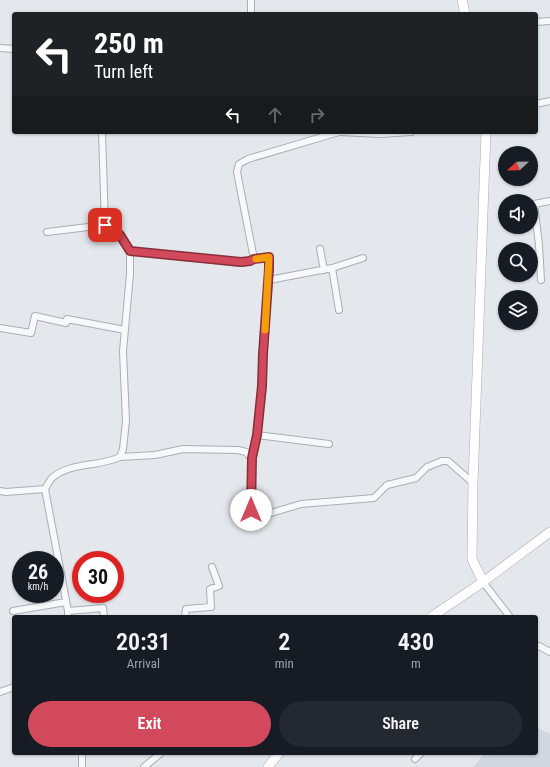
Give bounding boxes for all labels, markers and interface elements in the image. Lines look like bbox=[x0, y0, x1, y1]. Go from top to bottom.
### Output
text: 250 m bbox=[94, 27, 164, 60]
icon: left bbox=[28, 28, 80, 80]
text: Turn left bbox=[94, 61, 153, 82]
icon: left bbox=[222, 104, 244, 126]
icon: ahead bbox=[264, 104, 286, 126]
icon: right bbox=[306, 104, 328, 126]
north arrow bbox=[498, 146, 538, 186]
map controls bbox=[498, 146, 538, 330]
button: sound bbox=[498, 194, 538, 234]
pin bbox=[88, 208, 122, 242]
icon: arrive bbox=[94, 214, 116, 236]
button: search bbox=[498, 242, 538, 282]
button: layers bbox=[498, 290, 538, 330]
position arrow bbox=[230, 489, 272, 531]
speed limit sign: 30 bbox=[72, 551, 124, 603]
text: 26 bbox=[28, 560, 48, 584]
text: km/h bbox=[28, 581, 48, 592]
text: 20:31 bbox=[116, 628, 171, 656]
text: 2 bbox=[278, 628, 290, 656]
text: 430 bbox=[398, 628, 434, 656]
text: Arrival bbox=[127, 656, 160, 671]
text: min bbox=[275, 656, 294, 671]
text: m bbox=[411, 656, 421, 671]
button: Exit bbox=[28, 701, 271, 747]
button: Share bbox=[279, 701, 522, 747]

